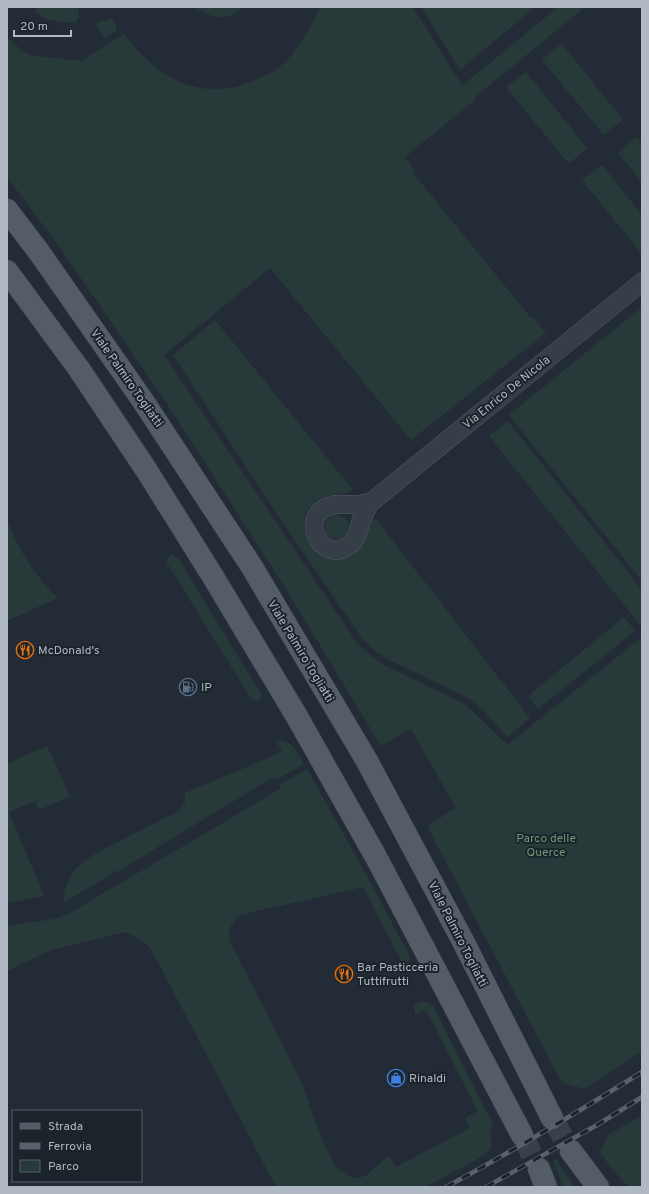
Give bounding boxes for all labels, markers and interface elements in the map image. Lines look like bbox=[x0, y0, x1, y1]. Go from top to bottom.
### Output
scale bar bbox=[14, 12, 71, 38]
text: 20 m bbox=[20, 19, 48, 35]
street label: Viale Palmiro Togliatti bbox=[86, 326, 166, 431]
street label: Via Enrico De Nicola bbox=[459, 352, 554, 433]
street label: Viale Palmiro Togliatti bbox=[263, 597, 337, 706]
restaurant icon: McDonald's bbox=[15, 640, 35, 660]
place label: McDonald's bbox=[38, 643, 100, 659]
fuel station icon: IP bbox=[178, 677, 198, 697]
place label: IP bbox=[201, 680, 212, 696]
park label: Parco delle Querce bbox=[516, 831, 576, 861]
street label: Viale Palmiro Togliatti bbox=[424, 879, 491, 990]
place label: Bar Pasticceria Tuttifrutti bbox=[357, 960, 438, 990]
restaurant icon: Bar Pasticceria Tuttifrutti bbox=[334, 964, 354, 984]
shop icon: Rinaldi bbox=[386, 1068, 406, 1088]
place label: Rinaldi bbox=[409, 1071, 446, 1087]
legend bbox=[12, 1110, 142, 1182]
text: Strada bbox=[48, 1119, 83, 1135]
text: Ferrovia bbox=[48, 1139, 91, 1155]
text: Parco bbox=[48, 1159, 79, 1175]

